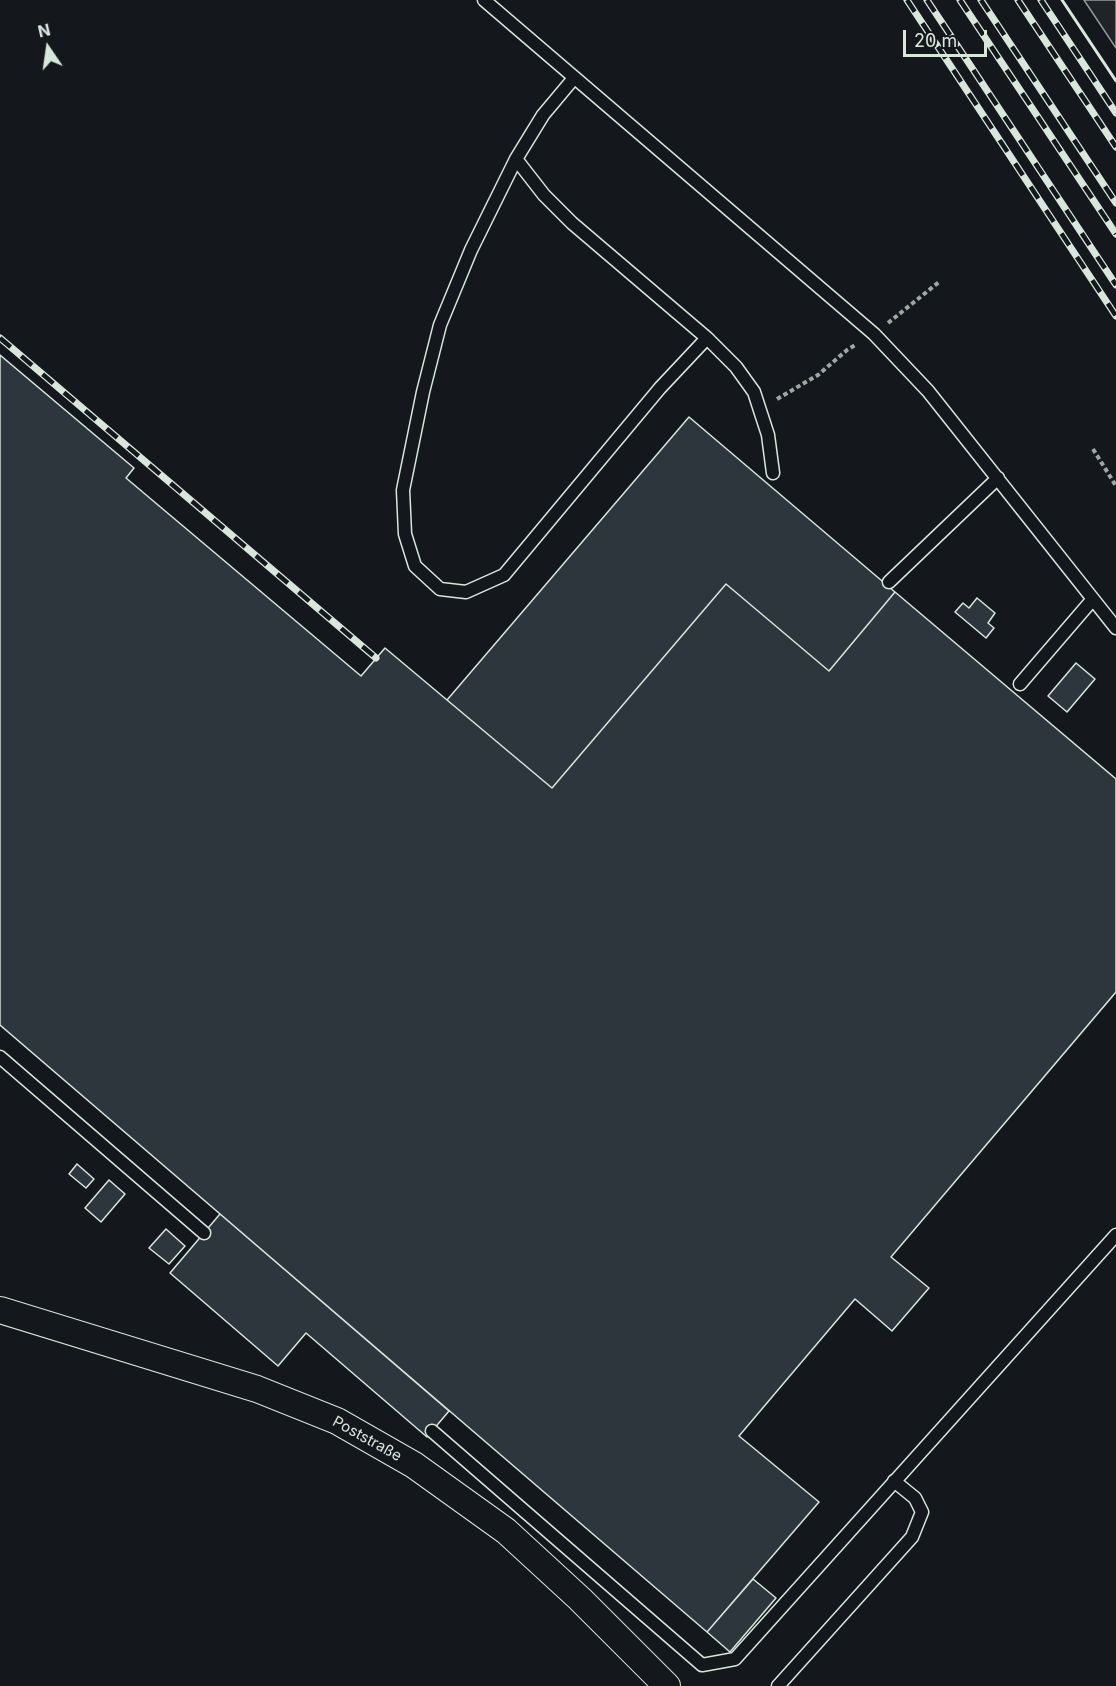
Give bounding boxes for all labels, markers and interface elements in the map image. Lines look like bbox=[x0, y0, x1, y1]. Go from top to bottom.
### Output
north arrow bbox=[18, 18, 78, 78]
scale bar bbox=[906, 18, 990, 56]
text: N bbox=[36, 19, 52, 42]
text: 20 m bbox=[914, 30, 957, 51]
street label: Poststraße bbox=[329, 1413, 405, 1465]

